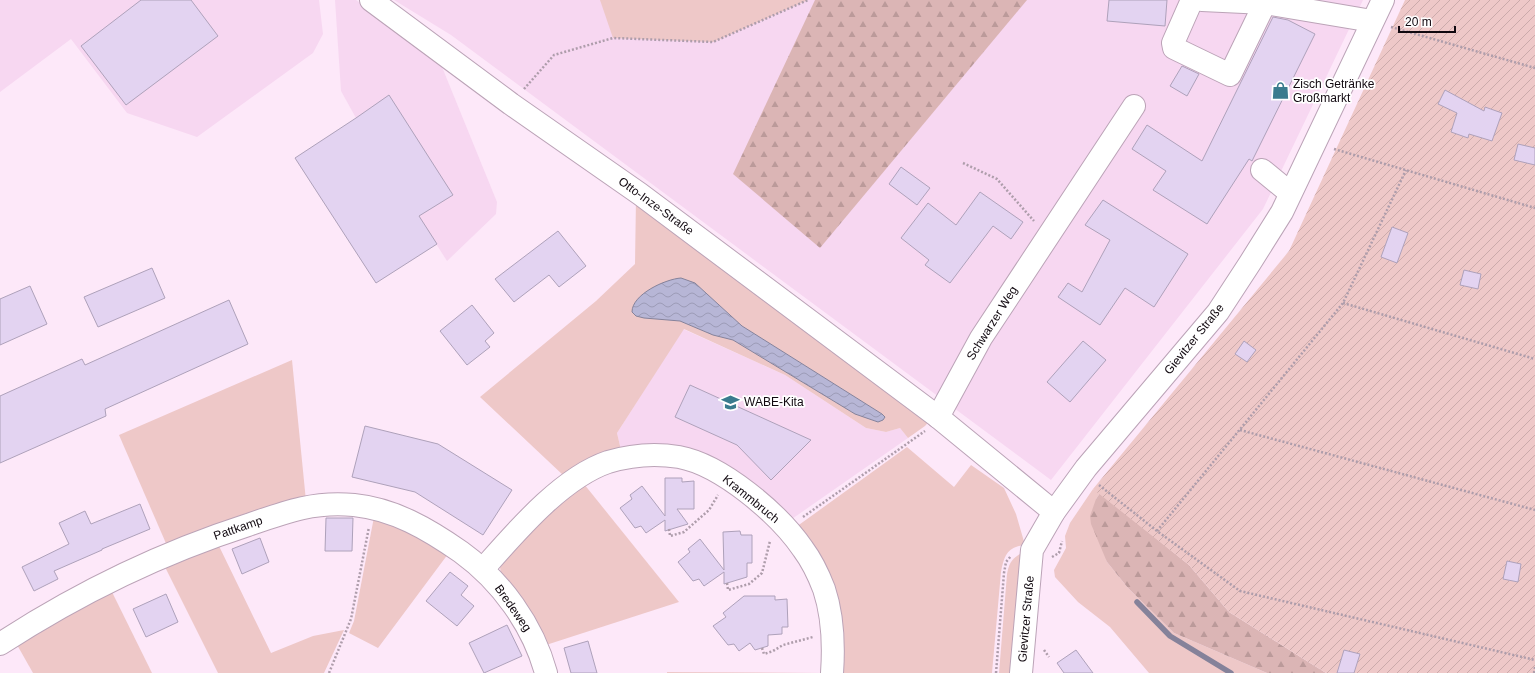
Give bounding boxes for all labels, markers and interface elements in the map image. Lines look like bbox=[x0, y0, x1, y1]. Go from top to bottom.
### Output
scale bar bbox=[1399, 8, 1455, 34]
text: 20 m bbox=[1405, 15, 1432, 29]
place label: Zisch Getränke Großmarkt bbox=[1293, 77, 1375, 105]
shop icon: Zisch Getränke Großmarkt bbox=[1270, 81, 1290, 101]
street label: Otto-Inze-Straße bbox=[616, 174, 697, 238]
street label: Schwarzer Weg bbox=[964, 283, 1020, 363]
street label: Gievitzer Straße bbox=[1161, 301, 1227, 377]
school or university icon: WABE-Kita bbox=[721, 392, 741, 412]
place label: WABE-Kita bbox=[744, 395, 804, 409]
street label: Krammbruch bbox=[720, 472, 782, 526]
street label: Pattkamp bbox=[212, 513, 265, 543]
street label: Gievitzer Straße bbox=[1015, 575, 1037, 663]
street label: Bredeweg bbox=[492, 582, 534, 634]

